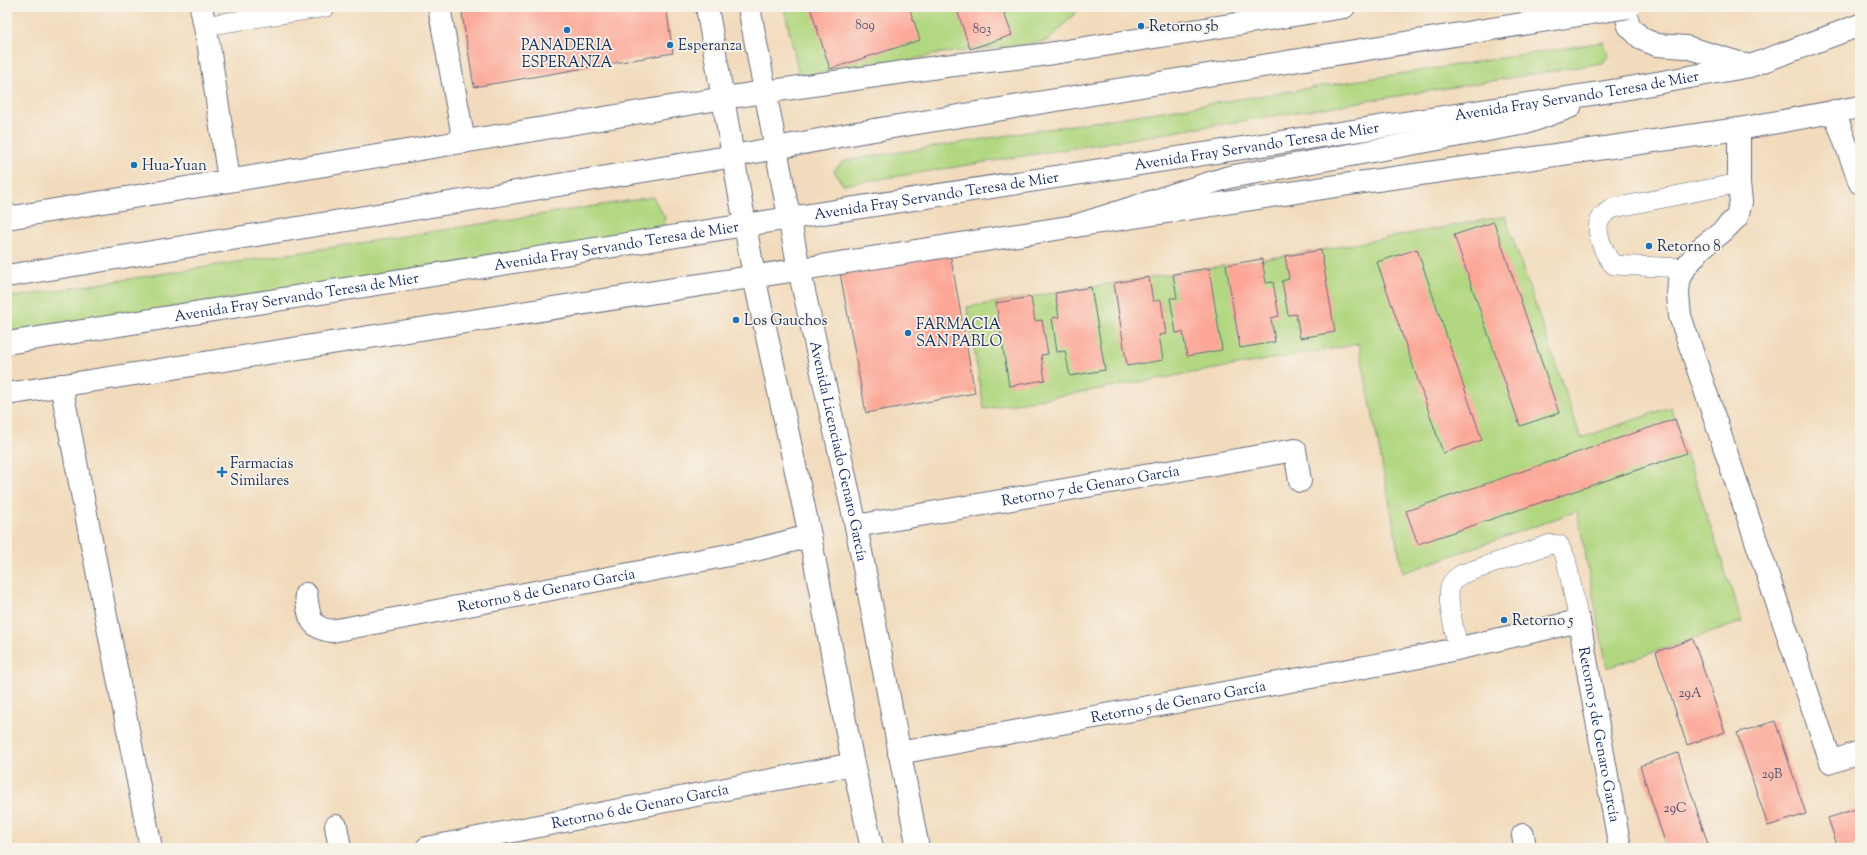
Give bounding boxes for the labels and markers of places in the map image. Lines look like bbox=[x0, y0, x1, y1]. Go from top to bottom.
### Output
place label: Retorno 5b bbox=[1149, 17, 1219, 38]
marker: Retorno 5b bbox=[1136, 21, 1146, 31]
marker: PANADERIA ESPERANZA bbox=[562, 25, 572, 35]
place label: PANADERIA ESPERANZA bbox=[521, 36, 613, 74]
place label: Esperanza bbox=[678, 36, 742, 57]
marker: Esperanza bbox=[665, 40, 675, 50]
place label: Hua-Yuan bbox=[142, 156, 207, 177]
marker: Hua-Yuan bbox=[129, 160, 139, 170]
place label: Retorno 8 bbox=[1657, 237, 1721, 258]
marker: Retorno 8 bbox=[1644, 241, 1654, 251]
place label: Los Gauchos bbox=[744, 311, 828, 332]
marker: Los Gauchos bbox=[731, 315, 741, 325]
place label: FARMACIA SAN PABLO bbox=[916, 315, 1003, 353]
marker: FARMACIA SAN PABLO bbox=[903, 328, 913, 338]
place label: Farmacias Similares bbox=[230, 454, 293, 492]
marker: Farmacias Similares bbox=[217, 467, 227, 477]
place label: Retorno 5 bbox=[1512, 611, 1573, 632]
marker: Retorno 5 bbox=[1499, 615, 1509, 625]

